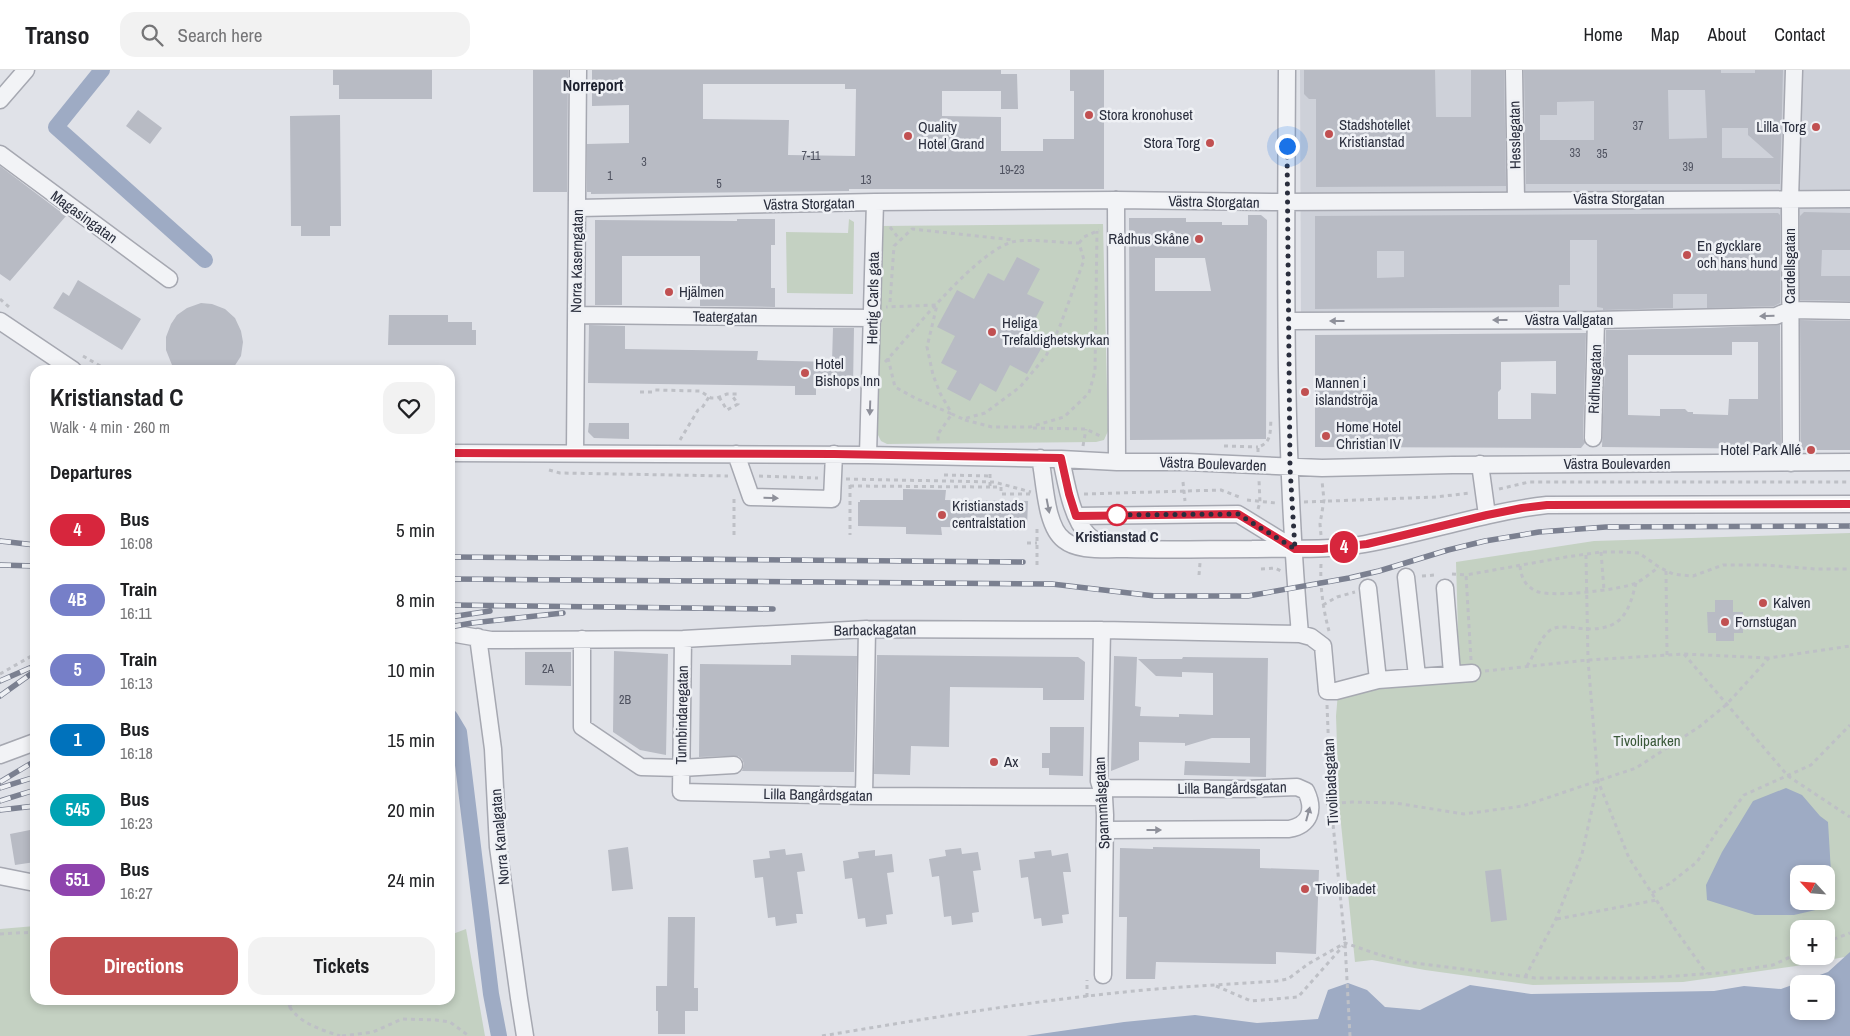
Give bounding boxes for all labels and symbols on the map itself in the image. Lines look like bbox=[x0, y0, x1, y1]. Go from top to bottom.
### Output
district label: Norreport bbox=[563, 74, 624, 96]
street label: Hesslegatan bbox=[1503, 101, 1526, 169]
place label: Stora kronohuset bbox=[1099, 104, 1193, 125]
marker: Stora kronohuset bbox=[1083, 109, 1095, 121]
place label: Stadshotellet Kristianstad bbox=[1339, 114, 1411, 152]
place label: Quality Hotel Grand bbox=[918, 116, 984, 154]
place label: Lilla Torg bbox=[1756, 116, 1806, 137]
house number: 37 bbox=[1633, 118, 1644, 134]
marker: Lilla Torg bbox=[1810, 121, 1822, 133]
marker: Stadshotellet Kristianstad bbox=[1323, 128, 1335, 140]
marker: Quality Hotel Grand bbox=[902, 130, 914, 142]
place label: Stora Torg bbox=[1143, 132, 1200, 153]
your location bbox=[1275, 134, 1300, 159]
marker: Stora Torg bbox=[1204, 137, 1216, 149]
house number: 33 bbox=[1570, 145, 1580, 161]
house number: 35 bbox=[1597, 146, 1608, 162]
house number: 7-11 bbox=[802, 148, 821, 164]
house number: 3 bbox=[641, 154, 647, 170]
house number: 39 bbox=[1683, 159, 1693, 175]
house number: 19-23 bbox=[999, 162, 1025, 178]
house number: 1 bbox=[607, 168, 613, 184]
house number: 13 bbox=[861, 172, 871, 188]
house number: 5 bbox=[716, 176, 722, 192]
street label: Magasingatan bbox=[47, 185, 122, 248]
street label: Västra Storgatan bbox=[1573, 188, 1665, 209]
street label: Västra Storgatan bbox=[1168, 190, 1260, 213]
street label: Västra Storgatan bbox=[763, 192, 855, 215]
street label: Norra Kaserngatan bbox=[565, 209, 588, 313]
place label: Rådhus Skåne bbox=[1108, 228, 1189, 249]
street label: Cardellsgatan bbox=[1779, 228, 1800, 304]
marker: Rådhus Skåne bbox=[1193, 233, 1205, 245]
place label: En gycklare och hans hund bbox=[1697, 235, 1778, 273]
marker: En gycklare och hans hund bbox=[1681, 249, 1693, 261]
street label: Hertig Carls gata bbox=[861, 251, 884, 345]
place label: Hjälmen bbox=[679, 281, 724, 302]
marker: Hjälmen bbox=[663, 286, 675, 298]
street label: Teatergatan bbox=[692, 305, 758, 328]
street label: Västra Vallgatan bbox=[1525, 309, 1613, 330]
place label: Heliga Trefaldighetskyrkan bbox=[1002, 312, 1110, 350]
one-way arrow bbox=[1759, 312, 1775, 320]
one-way arrow bbox=[1492, 316, 1508, 324]
one-way arrow bbox=[1329, 317, 1345, 325]
marker: Heliga Trefaldighetskyrkan bbox=[986, 326, 998, 338]
street label: Ridhusgatan bbox=[1583, 344, 1606, 414]
place label: Hotel Bishops Inn bbox=[815, 353, 880, 391]
marker: Hotel Bishops Inn bbox=[799, 367, 811, 379]
place label: Mannen i islandströja bbox=[1315, 372, 1378, 410]
marker: Mannen i islandströja bbox=[1299, 386, 1311, 398]
one-way arrow bbox=[866, 401, 874, 417]
place label: Home Hotel Christian IV bbox=[1336, 416, 1402, 454]
marker: Home Hotel Christian IV bbox=[1320, 430, 1332, 442]
place label: Hotel Park Allé bbox=[1720, 439, 1801, 460]
marker: Hotel Park Allé bbox=[1805, 444, 1817, 456]
street label: Västra Boulevarden bbox=[1159, 451, 1267, 476]
street label: Västra Boulevarden bbox=[1563, 453, 1671, 474]
one-way arrow bbox=[763, 494, 779, 502]
place label: Kristianstads centralstation bbox=[952, 495, 1026, 533]
one-way arrow bbox=[1045, 498, 1053, 514]
marker: Kristianstad C bbox=[1106, 504, 1128, 526]
marker: Kristianstads centralstation bbox=[936, 509, 948, 521]
place label: Kristianstad C bbox=[1075, 526, 1159, 547]
line badge: 4 bbox=[1328, 531, 1360, 563]
place label: Kalven bbox=[1773, 592, 1811, 613]
marker: Kalven bbox=[1757, 597, 1769, 609]
place label: Fornstugan bbox=[1735, 611, 1797, 632]
marker: Fornstugan bbox=[1719, 616, 1731, 628]
street label: Barbackagatan bbox=[833, 618, 917, 641]
house number: 2A bbox=[542, 661, 554, 677]
street label: Tunnbindaregatan bbox=[670, 665, 693, 765]
house number: 2B bbox=[619, 692, 631, 708]
park label: Tivoliparken bbox=[1613, 730, 1681, 751]
street label: Tivolibadsgatan bbox=[1318, 738, 1343, 826]
place label: Ax bbox=[1003, 751, 1019, 772]
marker: Ax bbox=[988, 756, 1000, 768]
street label: Spannmålsgatan bbox=[1089, 756, 1114, 850]
street label: Lilla Bangårdsgatan bbox=[1177, 776, 1287, 799]
street label: Lilla Bangårdsgatan bbox=[763, 783, 873, 806]
street label: Norra Kanalgatan bbox=[485, 788, 514, 886]
one-way arrow bbox=[1304, 806, 1312, 822]
one-way arrow bbox=[1146, 826, 1162, 834]
north arrow bbox=[1790, 865, 1835, 910]
place label: Tivolibadet bbox=[1315, 878, 1376, 899]
marker: Tivolibadet bbox=[1299, 883, 1311, 895]

